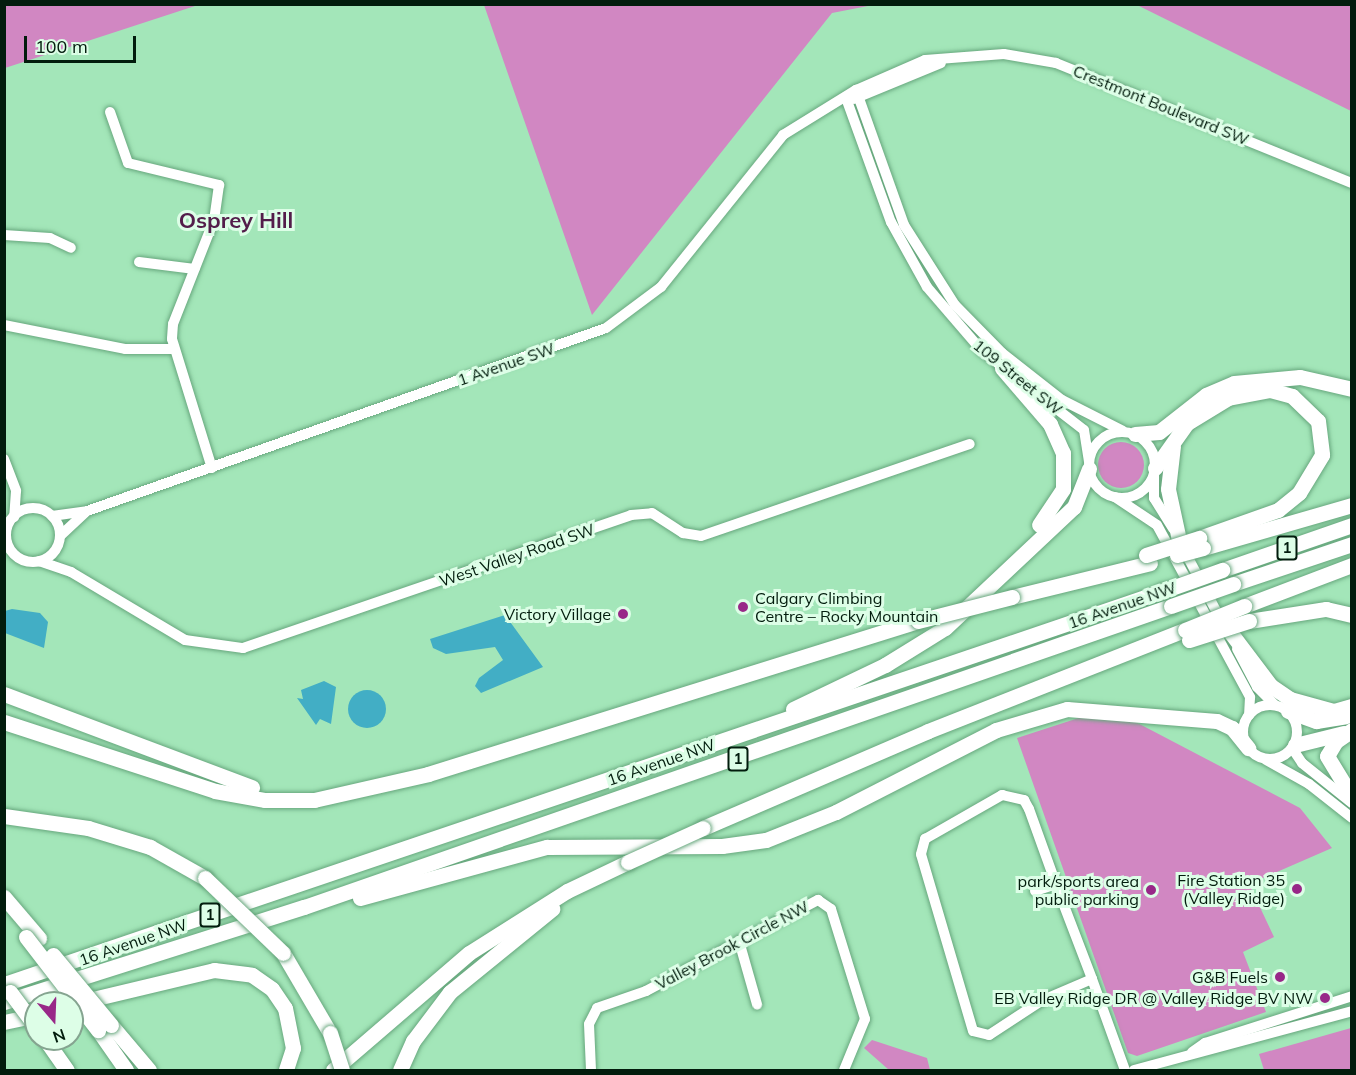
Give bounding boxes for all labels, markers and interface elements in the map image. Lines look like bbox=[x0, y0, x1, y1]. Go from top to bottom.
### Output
scale bar bbox=[27, 24, 140, 62]
text: 100 m bbox=[35, 35, 88, 58]
street label: Crestmont Boulevard SW bbox=[1070, 61, 1252, 149]
district label: Osprey Hill bbox=[179, 208, 293, 234]
street label: 109 Street SW bbox=[970, 335, 1066, 419]
street label: 1 Avenue SW bbox=[455, 338, 557, 390]
street label: West Valley Road SW bbox=[437, 519, 597, 591]
road number: 1 bbox=[1276, 536, 1298, 560]
street label: 16 Avenue NW bbox=[1065, 578, 1179, 632]
place label: Calgary Climbing Centre – Rocky Mountain bbox=[755, 588, 938, 626]
marker: Calgary Climbing Centre – Rocky Mountain bbox=[736, 600, 750, 614]
place label: Victory Village bbox=[504, 604, 611, 624]
marker: Victory Village bbox=[616, 607, 630, 621]
street label: 16 Avenue NW bbox=[604, 735, 718, 789]
road number: 1 bbox=[728, 747, 748, 771]
place label: Fire Station 35 (Valley Ridge) bbox=[1177, 870, 1285, 908]
place label: park/sports area public parking bbox=[1018, 871, 1139, 909]
marker: Fire Station 35 (Valley Ridge) bbox=[1290, 882, 1304, 896]
marker: park/sports area public parking bbox=[1144, 883, 1158, 897]
street label: Valley Brook Circle NW bbox=[652, 896, 812, 994]
road number: 1 bbox=[200, 903, 220, 927]
street label: 16 Avenue NW bbox=[76, 915, 190, 969]
place label: G&B Fuels bbox=[1192, 967, 1268, 987]
marker: G&B Fuels bbox=[1273, 970, 1287, 984]
place label: EB Valley Ridge DR @ Valley Ridge BV NW bbox=[994, 988, 1313, 1008]
north arrow bbox=[24, 991, 84, 1051]
marker: EB Valley Ridge DR @ Valley Ridge BV NW bbox=[1318, 991, 1332, 1005]
text: N bbox=[50, 1025, 68, 1048]

